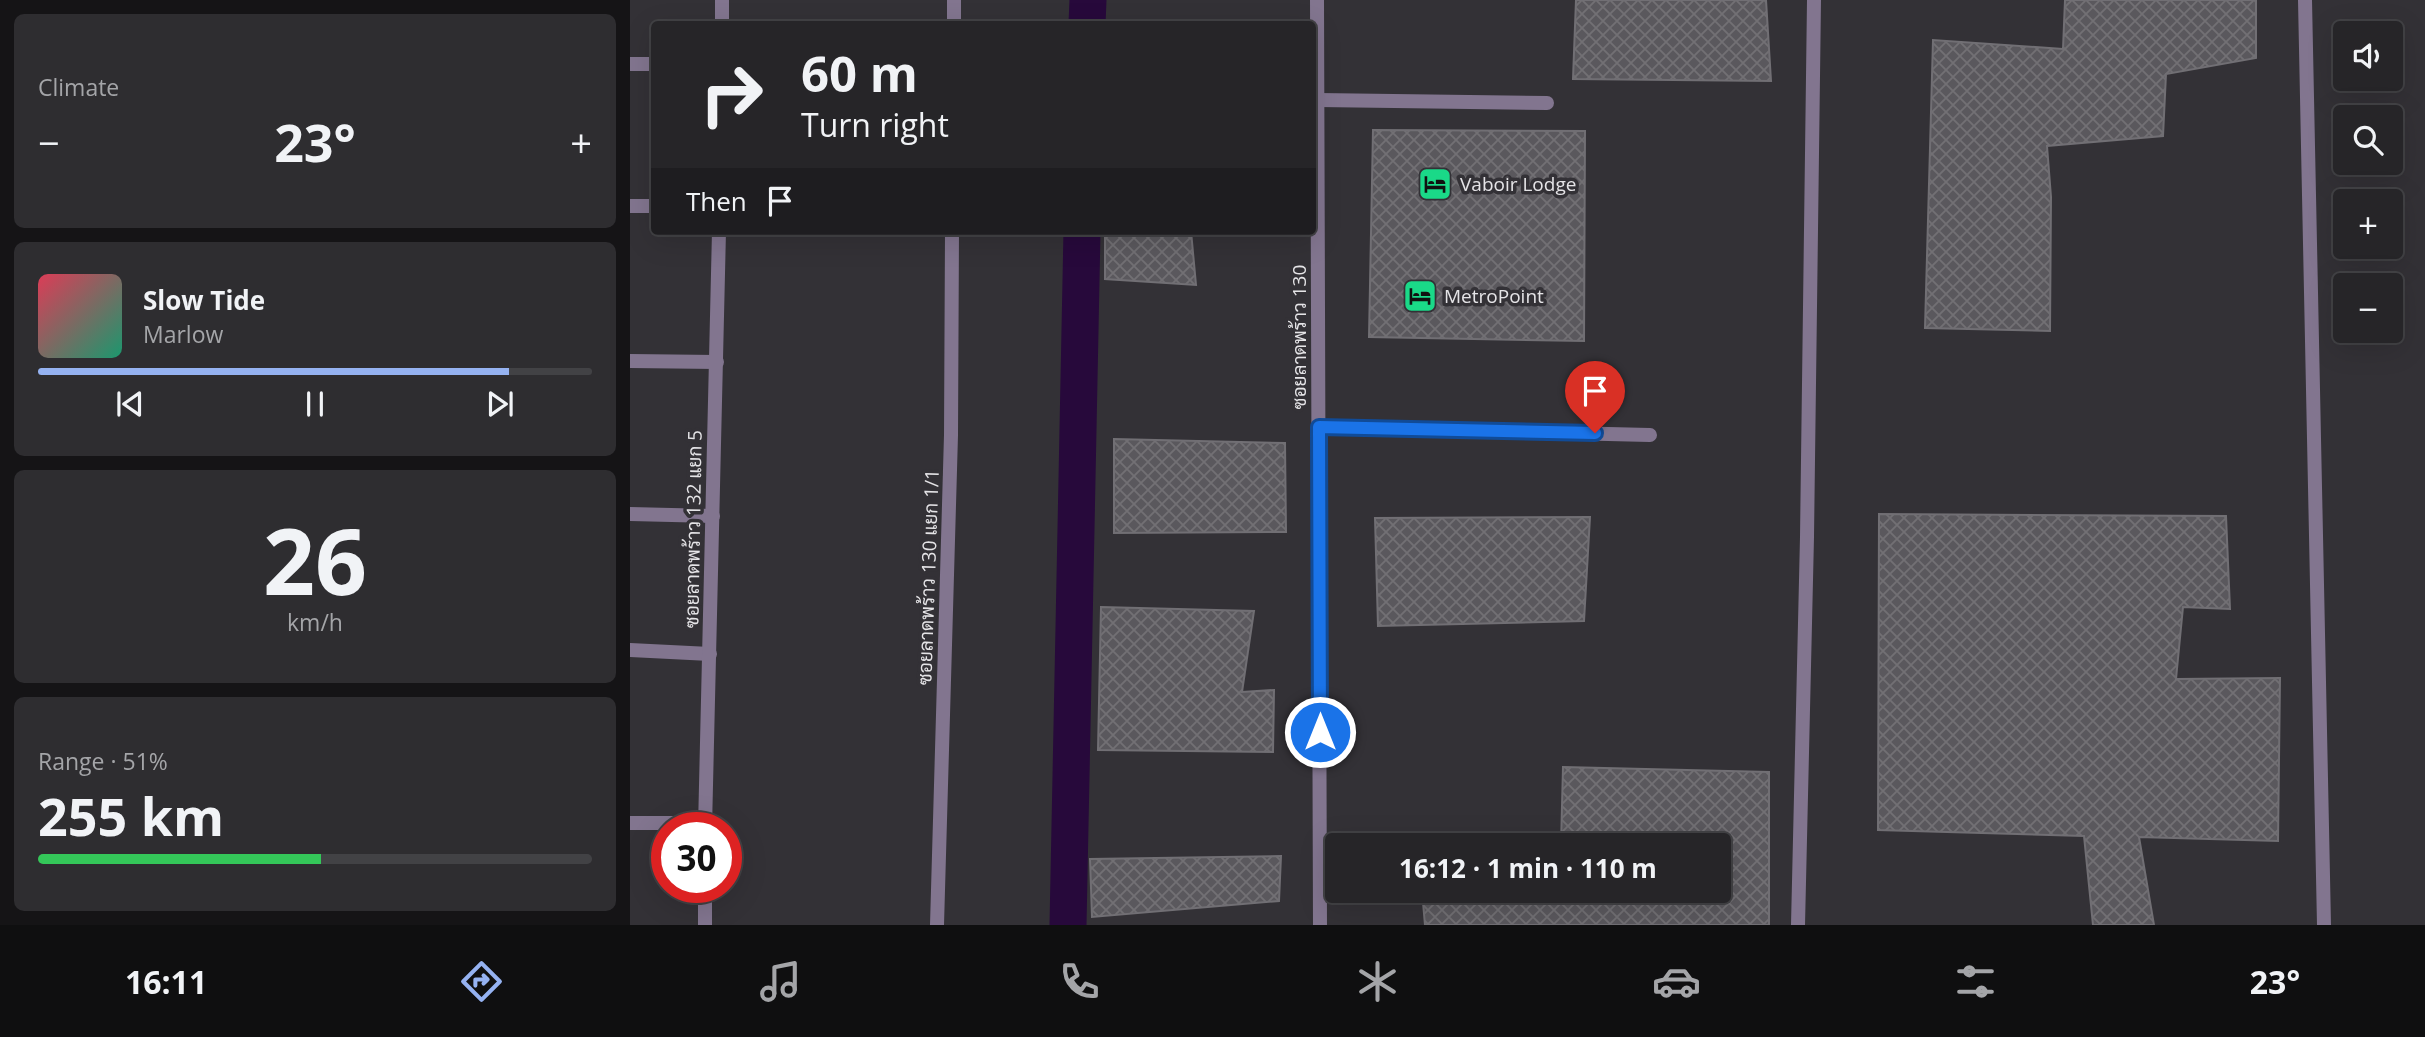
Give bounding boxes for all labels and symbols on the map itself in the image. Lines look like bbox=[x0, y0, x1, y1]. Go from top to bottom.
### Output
hotel icon: Vaboir Lodge bbox=[1416, 165, 1454, 203]
place label: Vaboir Lodge bbox=[1460, 171, 1576, 197]
street label: ซอยลาดพร้าว 130 bbox=[1286, 265, 1312, 409]
hotel icon: MetroPoint bbox=[1401, 277, 1439, 315]
place label: MetroPoint bbox=[1444, 283, 1544, 309]
pin bbox=[1565, 361, 1625, 433]
street label: ซอยลาดพร้าว 132 แยก 5 bbox=[678, 430, 708, 628]
street label: ซอยลาดพร้าว 130 แยก 1/1 bbox=[911, 469, 945, 685]
position arrow bbox=[1283, 695, 1357, 769]
speed limit sign: 30 bbox=[651, 812, 742, 903]

